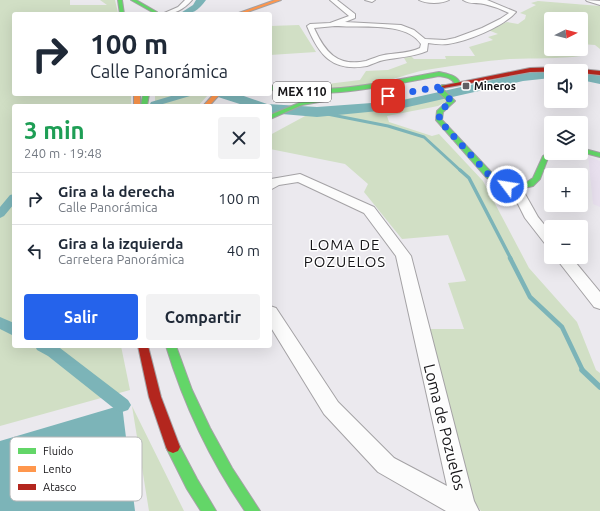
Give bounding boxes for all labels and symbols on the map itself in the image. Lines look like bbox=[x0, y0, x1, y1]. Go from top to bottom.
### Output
north arrow bbox=[544, 12, 588, 56]
pin bbox=[371, 79, 405, 113]
place label: Mineros bbox=[474, 80, 516, 92]
marker: Mineros bbox=[461, 81, 471, 91]
road number: MEX 110 bbox=[273, 82, 331, 102]
position arrow bbox=[486, 165, 528, 207]
district label: LOMA DE POZUELOS bbox=[304, 236, 386, 270]
street label: Loma de Pozuelos bbox=[421, 362, 469, 492]
legend bbox=[10, 437, 142, 501]
text: Fluido bbox=[43, 445, 74, 457]
text: Lento bbox=[43, 463, 72, 475]
text: Atasco bbox=[43, 481, 76, 493]

